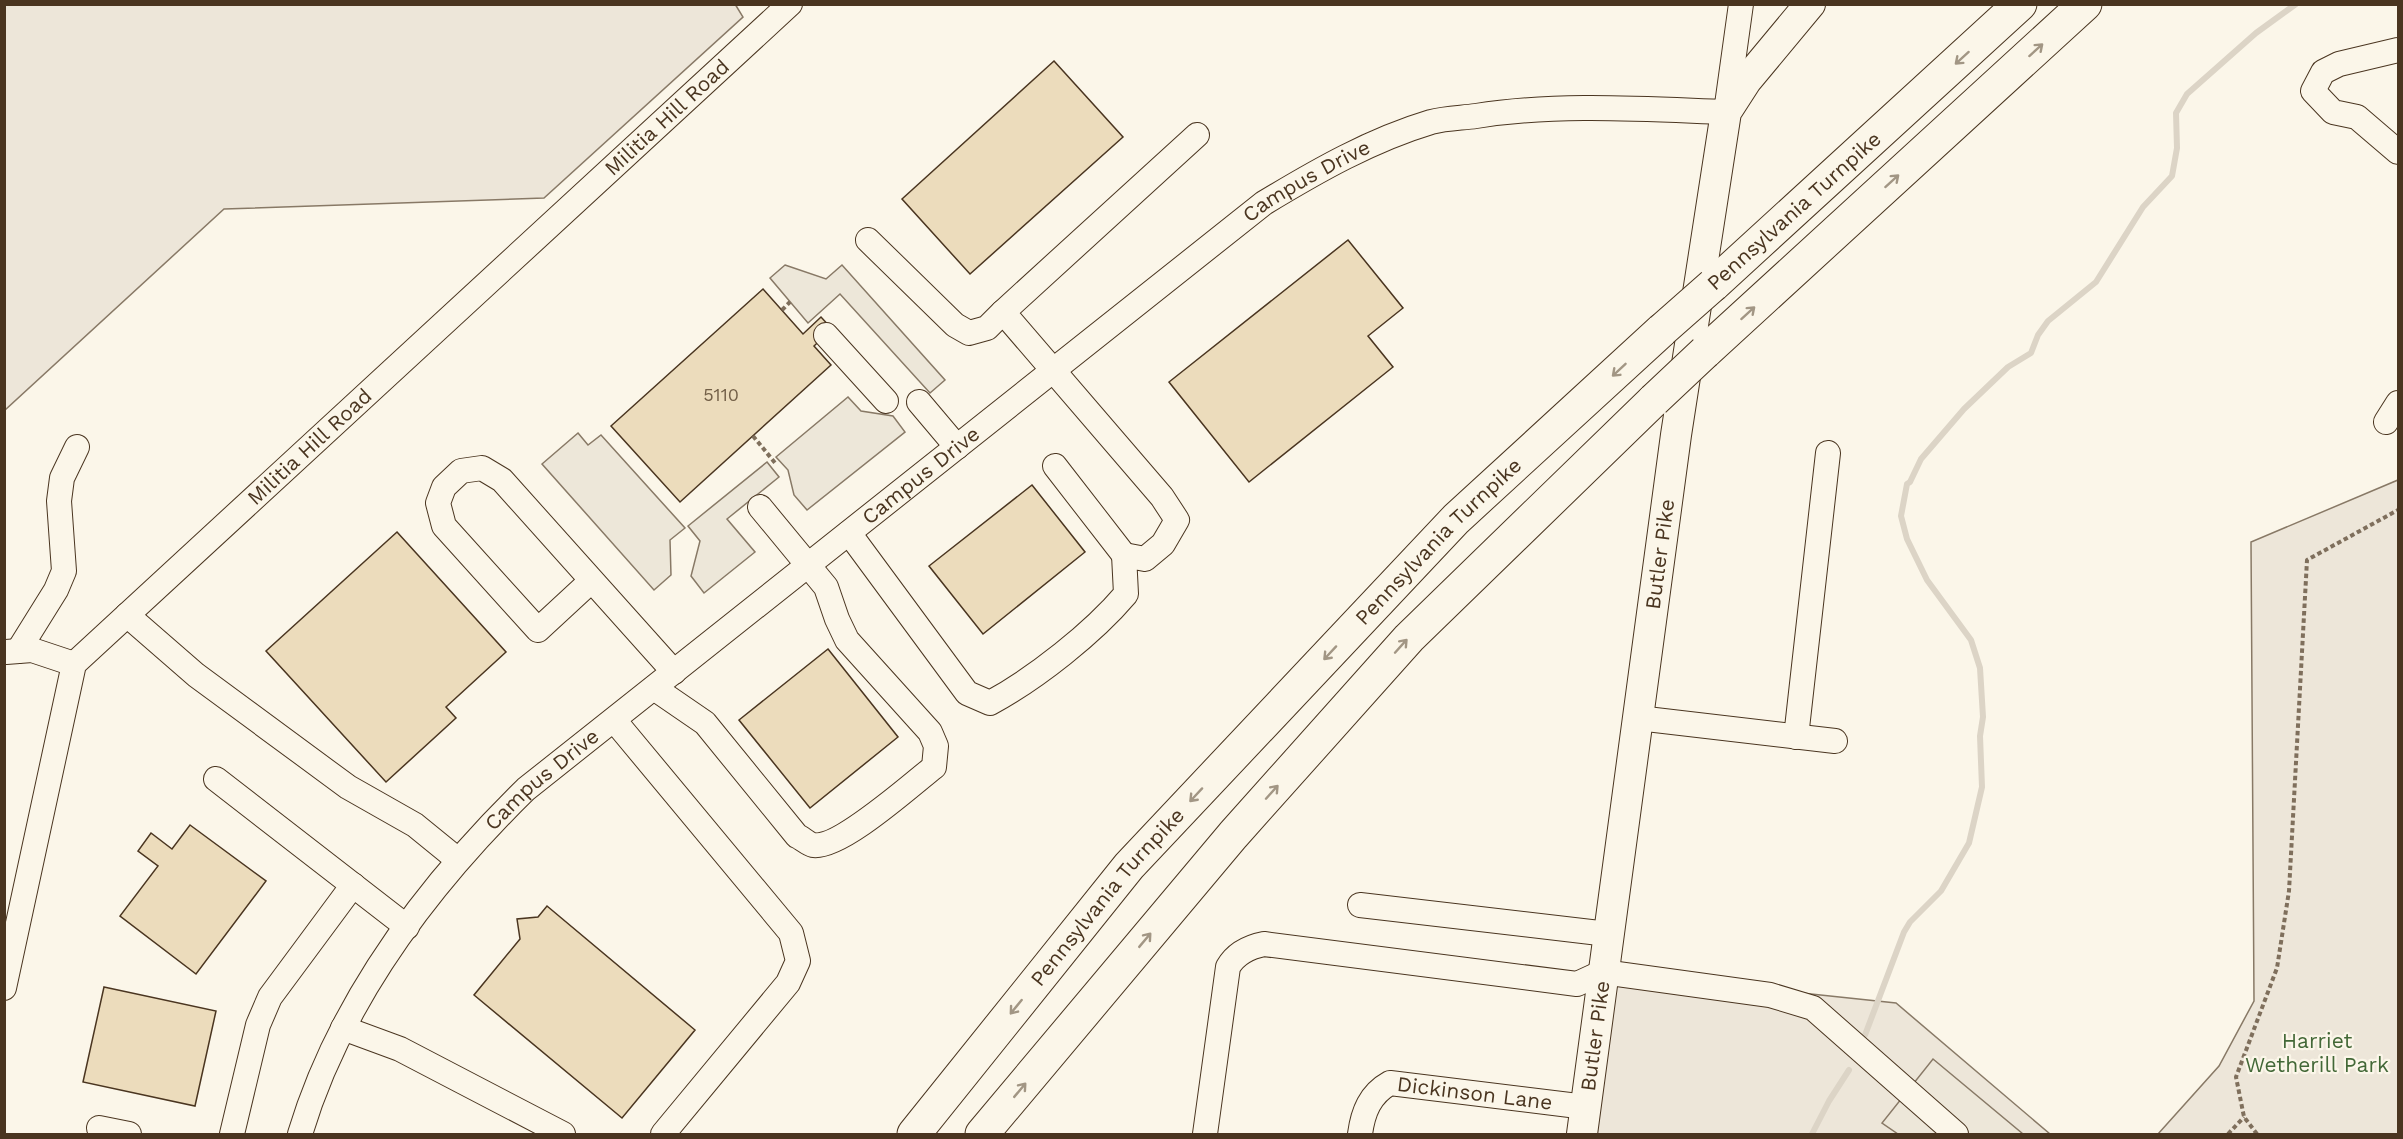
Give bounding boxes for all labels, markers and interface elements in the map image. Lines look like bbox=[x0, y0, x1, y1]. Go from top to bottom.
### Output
one-way arrow bbox=[2028, 43, 2043, 57]
one-way arrow bbox=[1954, 51, 1969, 65]
street label: Militia Hill Road bbox=[599, 54, 734, 180]
street label: Pennsylvania Turnpike bbox=[1702, 126, 1886, 295]
street label: Campus Drive bbox=[1237, 134, 1374, 227]
one-way arrow bbox=[1884, 174, 1899, 188]
one-way arrow bbox=[1740, 306, 1755, 320]
one-way arrow bbox=[1612, 363, 1627, 377]
street label: Militia Hill Road bbox=[242, 383, 377, 510]
house number: 5110 bbox=[703, 384, 739, 405]
street label: Campus Drive bbox=[857, 421, 984, 529]
street label: Pennsylvania Turnpike bbox=[1350, 452, 1526, 630]
street label: Butler Pike bbox=[1640, 497, 1679, 611]
one-way arrow bbox=[1394, 639, 1408, 654]
one-way arrow bbox=[1324, 645, 1338, 660]
street label: Campus Drive bbox=[479, 723, 604, 835]
one-way arrow bbox=[1265, 785, 1279, 800]
one-way arrow bbox=[1189, 787, 1204, 802]
street label: Pennsylvania Turnpike bbox=[1025, 802, 1189, 991]
one-way arrow bbox=[1138, 933, 1152, 948]
street label: Butler Pike bbox=[1575, 979, 1615, 1093]
one-way arrow bbox=[1009, 999, 1023, 1014]
park label: Harriet Wetherill Park bbox=[2245, 1028, 2389, 1077]
street label: Dickinson Lane bbox=[1396, 1071, 1554, 1115]
one-way arrow bbox=[1013, 1083, 1027, 1098]

